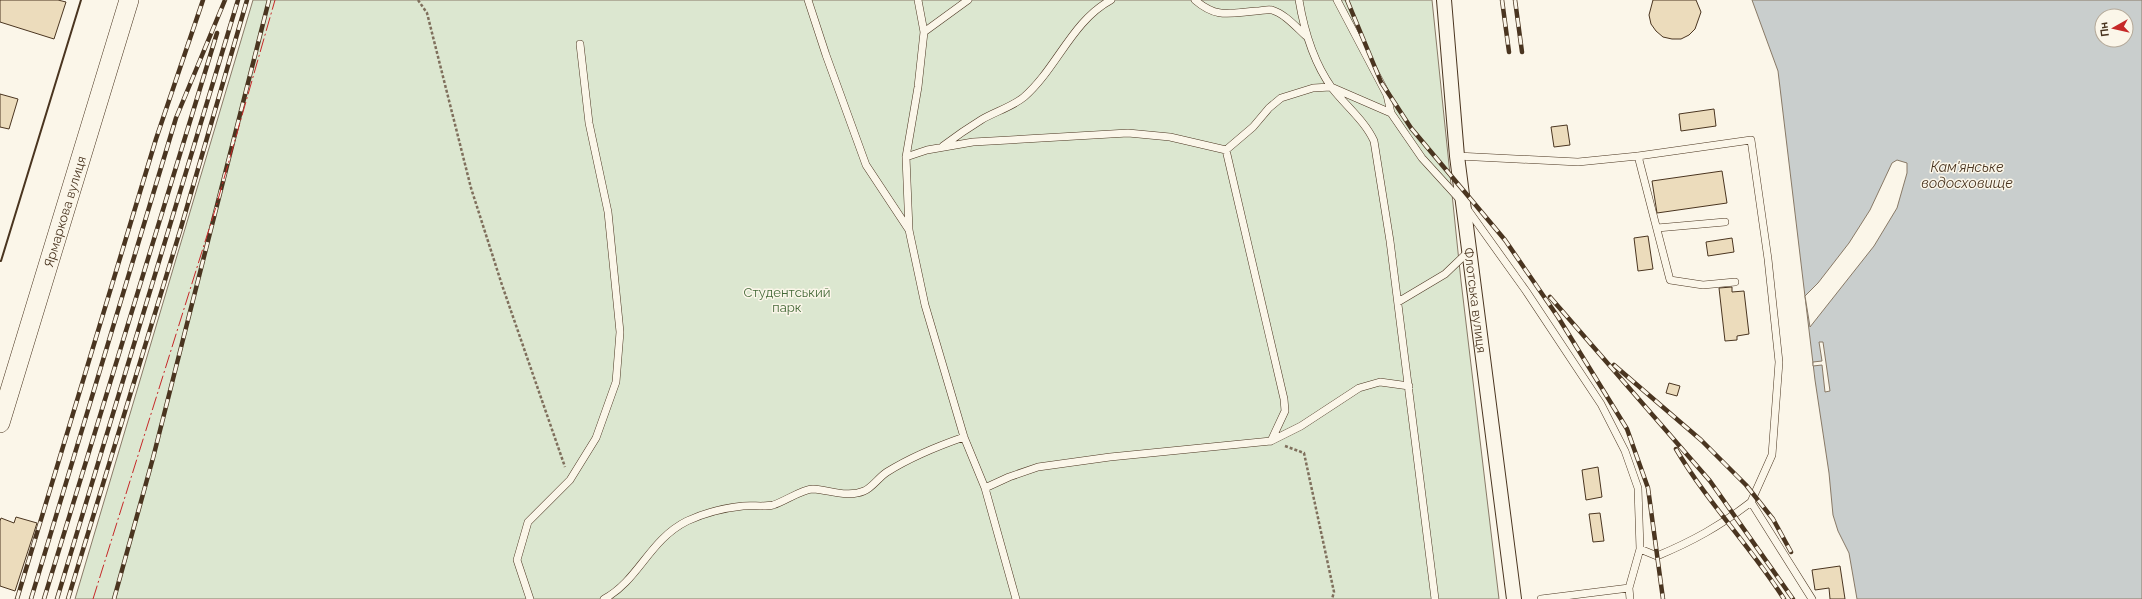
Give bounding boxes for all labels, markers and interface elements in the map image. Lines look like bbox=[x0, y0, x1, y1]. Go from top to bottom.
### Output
north arrow bbox=[2094, 8, 2134, 48]
text: Пн bbox=[2097, 21, 2112, 37]
street label: Ярмаркова вулиця bbox=[41, 154, 89, 269]
water label: Кам'янське водосховище bbox=[1921, 159, 2013, 191]
street label: Флотська вулиця bbox=[1461, 247, 1489, 354]
park label: Студентський парк bbox=[744, 285, 830, 315]

